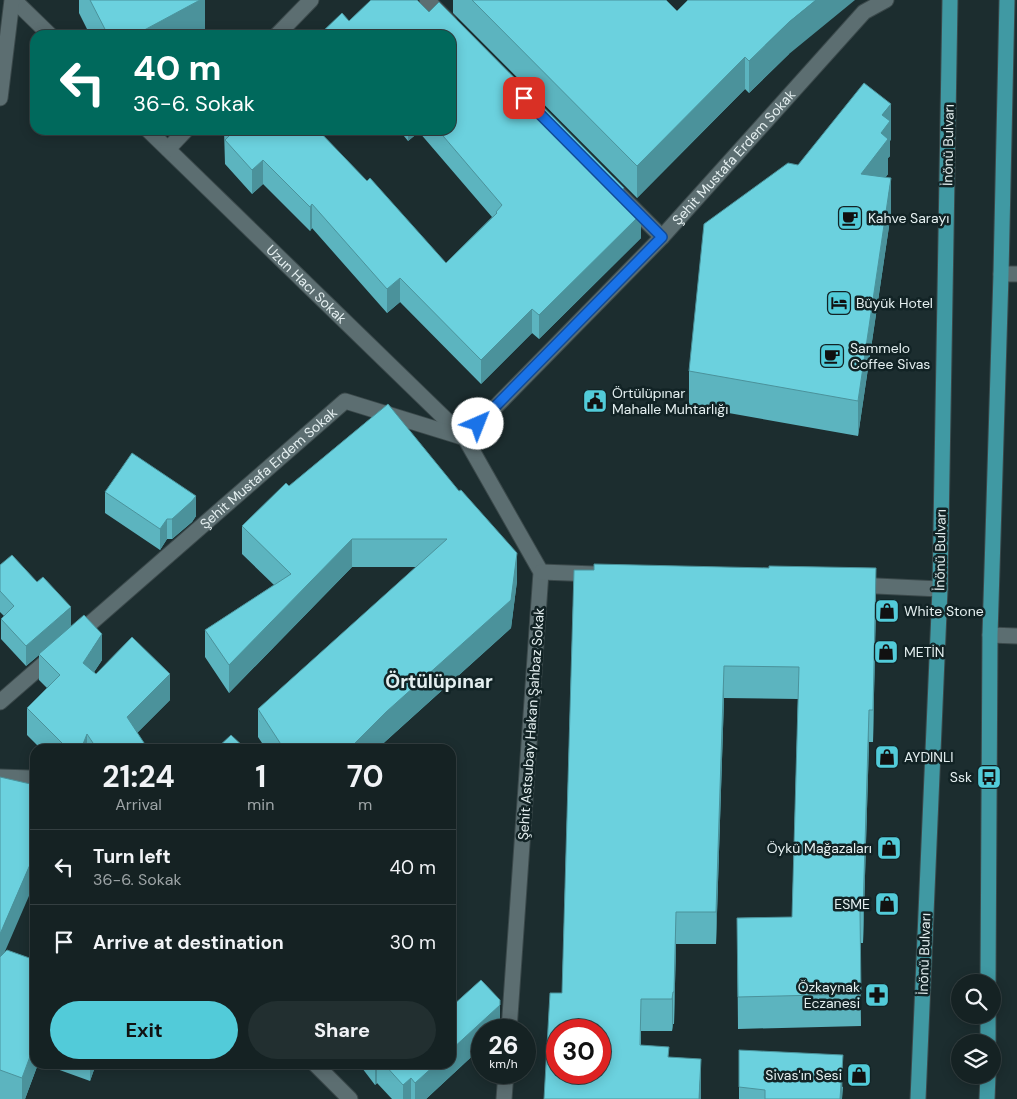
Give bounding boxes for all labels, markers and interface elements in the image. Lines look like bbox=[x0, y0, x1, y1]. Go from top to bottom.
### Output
text: 40 m bbox=[133, 45, 222, 91]
icon: left bbox=[50, 50, 115, 115]
pin bbox=[503, 77, 545, 119]
icon: arrive bbox=[510, 84, 538, 112]
street label: Şehit Mustafa Erdem Sokak bbox=[668, 86, 799, 229]
text: 36-6. Sokak bbox=[133, 89, 255, 118]
street label: İnönü Bulvarı bbox=[938, 104, 958, 186]
cafe icon: Kahve Sarayı bbox=[837, 205, 863, 231]
place label: Kahve Sarayı bbox=[868, 209, 949, 227]
street label: Uzun Hacı Sokak bbox=[262, 241, 351, 327]
hotel icon: Büyük Hotel bbox=[826, 290, 852, 316]
place label: Büyük Hotel bbox=[856, 294, 933, 312]
place label: Sammelo Coffee Sivas bbox=[850, 339, 930, 373]
cafe icon: Sammelo Coffee Sivas bbox=[819, 343, 845, 369]
place label: Örtülüpınar Mahalle Muhtarlığı bbox=[612, 384, 728, 418]
public building icon: Örtülüpınar Mahalle Muhtarlığı bbox=[582, 388, 608, 414]
position arrow bbox=[451, 397, 503, 449]
street label: Şehit Mustafa Erdem Sokak bbox=[196, 403, 341, 533]
street label: İnönü Bulvarı bbox=[930, 509, 950, 591]
shop icon: White Stone bbox=[874, 598, 900, 624]
place label: White Stone bbox=[904, 602, 984, 620]
street label: Şehit Astsubay Hakan Şahbaz Sokak bbox=[514, 607, 548, 841]
shop icon: METİN bbox=[873, 639, 899, 665]
place label: METİN bbox=[904, 643, 945, 661]
district label: Örtülüpınar bbox=[385, 669, 493, 694]
shop icon: AYDINLI bbox=[874, 744, 900, 770]
place label: AYDINLI bbox=[904, 748, 954, 766]
text: 21:24 bbox=[102, 757, 175, 796]
text: 1 bbox=[255, 757, 266, 796]
text: 70 bbox=[347, 757, 384, 796]
bus stop icon: Ssk bbox=[976, 764, 1002, 790]
place label: Ssk bbox=[950, 768, 972, 786]
text: Arrival bbox=[115, 794, 162, 815]
text: min bbox=[247, 794, 274, 815]
text: m bbox=[358, 794, 372, 815]
shop icon: Öykü Mağazaları bbox=[876, 835, 902, 861]
place label: Öykü Mağazaları bbox=[767, 839, 872, 857]
text: Turn left bbox=[93, 844, 171, 869]
icon: left bbox=[50, 853, 78, 881]
text: 40 m bbox=[389, 855, 436, 880]
text: 36-6. Sokak bbox=[93, 869, 182, 890]
shop icon: ESME bbox=[874, 891, 900, 917]
place label: ESME bbox=[834, 895, 870, 913]
street label: İnönü Bulvarı bbox=[914, 913, 934, 995]
icon: arrive bbox=[50, 928, 78, 956]
text: Arrive at destination bbox=[93, 930, 284, 955]
text: 30 m bbox=[390, 930, 436, 955]
map controls bbox=[951, 974, 1001, 1084]
button: search bbox=[951, 974, 1001, 1024]
place label: Özkaynak Eczanesi bbox=[798, 978, 860, 1012]
pharmacy icon: Özkaynak Eczanesi bbox=[864, 982, 890, 1008]
button: Exit bbox=[50, 1001, 238, 1059]
button: Share bbox=[248, 1001, 436, 1059]
speed limit sign: 30 bbox=[546, 1019, 611, 1084]
text: 26 bbox=[488, 1029, 519, 1062]
button: layers bbox=[951, 1034, 1001, 1084]
text: km/h bbox=[489, 1056, 518, 1072]
shop icon: Sivas'ın Sesi bbox=[846, 1062, 872, 1088]
place label: Sivas'ın Sesi bbox=[765, 1066, 842, 1084]

